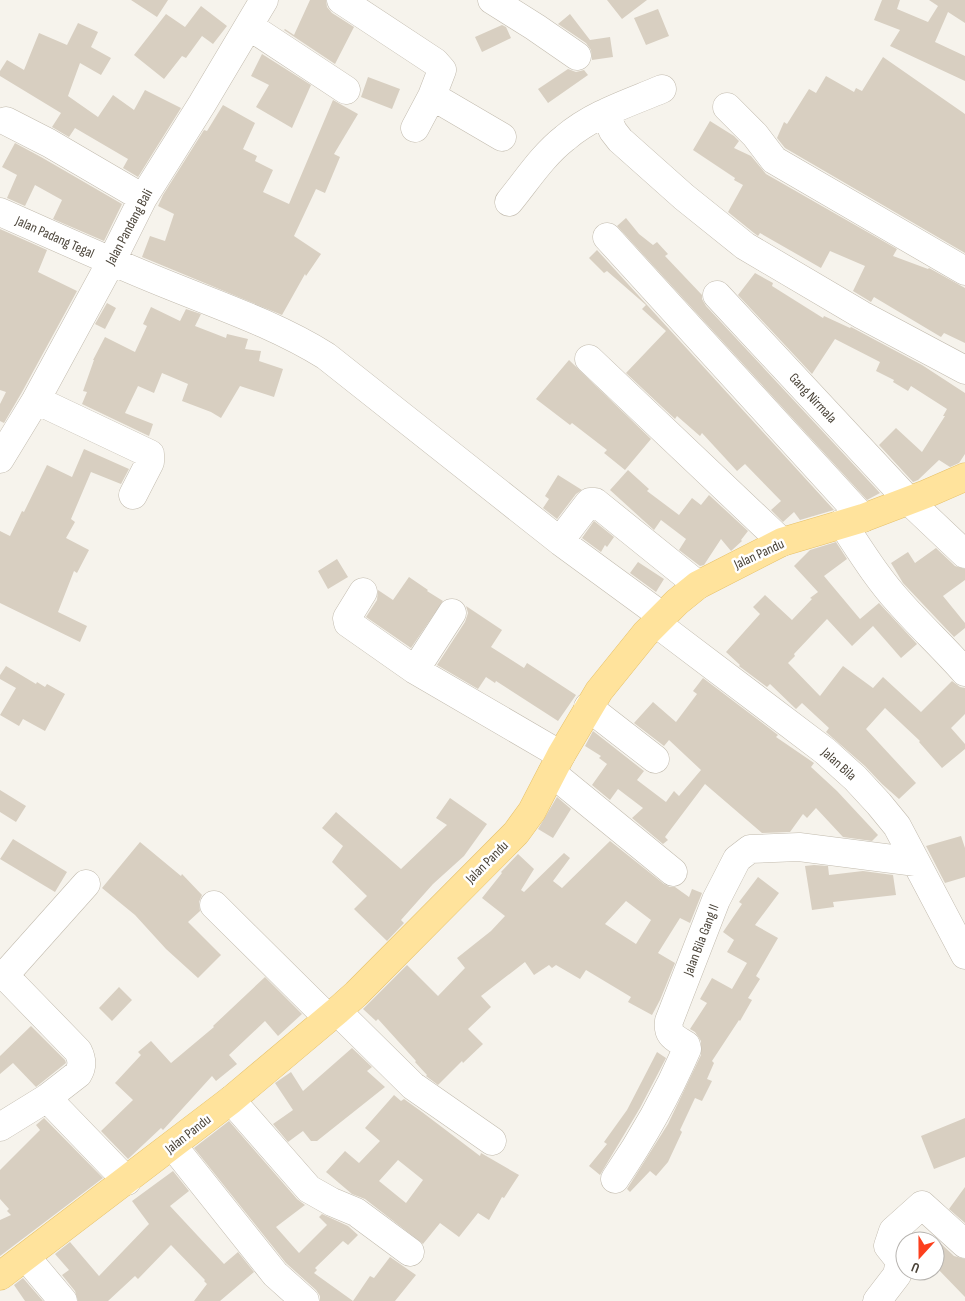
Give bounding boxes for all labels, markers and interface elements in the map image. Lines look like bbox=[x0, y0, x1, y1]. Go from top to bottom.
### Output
street label: Jalan Pandang Bali bbox=[101, 186, 156, 269]
street label: Jalan Padang Tegal bbox=[12, 212, 97, 262]
street label: Gang Nirmala bbox=[786, 369, 840, 427]
street label: Jalan Pandu bbox=[730, 535, 787, 573]
street label: Jalan Bila bbox=[817, 743, 860, 784]
street label: Jalan Pandu bbox=[461, 837, 512, 888]
street label: Jalan Bila Gang II bbox=[679, 902, 722, 979]
street label: Jalan Pandu bbox=[161, 1111, 214, 1158]
north arrow bbox=[895, 1231, 945, 1281]
text: U bbox=[909, 1258, 922, 1277]

